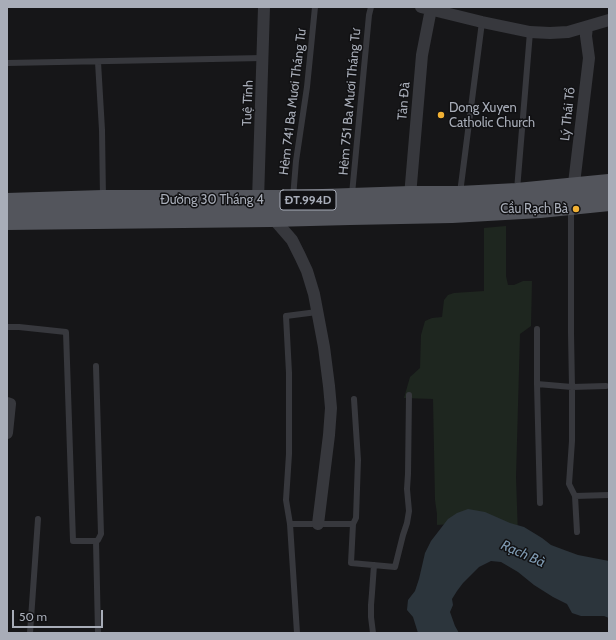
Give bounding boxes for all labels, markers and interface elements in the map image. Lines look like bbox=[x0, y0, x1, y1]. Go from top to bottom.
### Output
street label: Hẻm 741 Ba Mươi Tháng Tư bbox=[276, 28, 310, 176]
street label: Hẻm 751 Ba Mươi Tháng Tư bbox=[336, 28, 364, 176]
street label: Tuệ Tĩnh bbox=[239, 80, 257, 126]
street label: Tản Đà bbox=[395, 81, 413, 121]
street label: Lý Thái Tổ bbox=[557, 86, 579, 142]
place label: Dong Xuyen Catholic Church bbox=[449, 100, 535, 131]
marker: Dong Xuyen Catholic Church bbox=[436, 110, 446, 120]
road number: ĐT.994D bbox=[280, 190, 336, 210]
street label: Đường 30 Tháng 4 bbox=[160, 192, 264, 208]
place label: Cầu Rạch Bà bbox=[500, 201, 568, 217]
marker: Cầu Rạch Bà bbox=[571, 204, 581, 214]
water label: Rạch Bà bbox=[498, 537, 548, 571]
scale bar bbox=[14, 602, 105, 628]
text: 50 m bbox=[19, 609, 47, 624]

